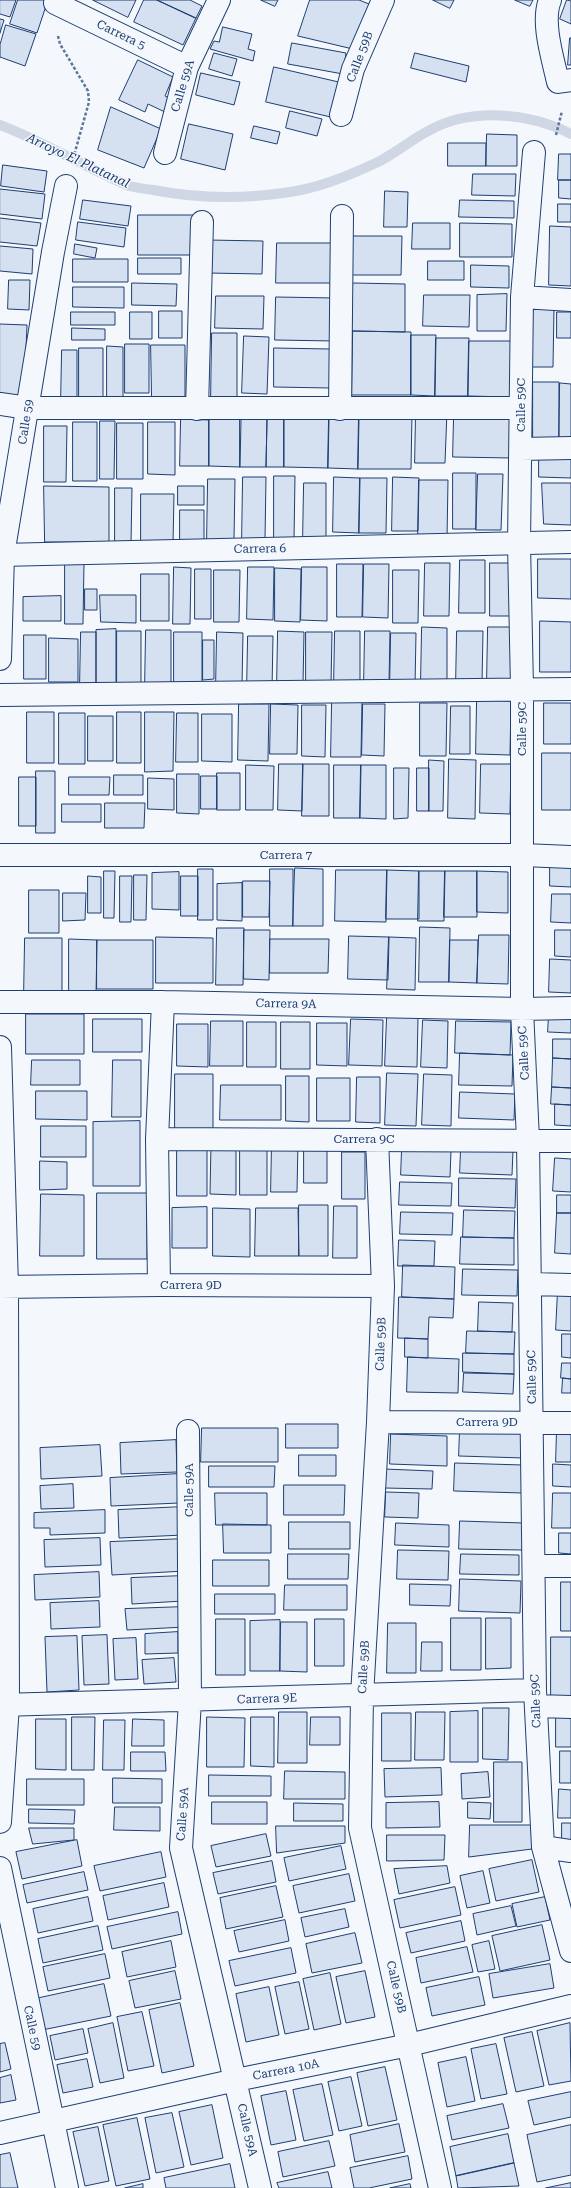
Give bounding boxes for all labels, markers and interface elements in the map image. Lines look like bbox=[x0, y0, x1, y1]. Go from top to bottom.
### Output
street label: Carrera 5 bbox=[94, 17, 148, 53]
street label: Calle 59B bbox=[344, 29, 376, 85]
street label: Calle 59A bbox=[168, 58, 198, 114]
water label: Arroyo El Platanal bbox=[24, 130, 132, 192]
street label: Calle 59C bbox=[514, 378, 528, 432]
street label: Calle 59 bbox=[15, 398, 37, 446]
street label: Carrera 6 bbox=[234, 541, 286, 557]
street label: Calle 59C bbox=[515, 702, 529, 756]
street label: Carrera 7 bbox=[260, 848, 312, 862]
street label: Carrera 9A bbox=[255, 996, 317, 1012]
street label: Calle 59C bbox=[515, 1026, 533, 1080]
street label: Carrera 9C bbox=[333, 1132, 395, 1146]
street label: Carrera 9D bbox=[160, 1278, 222, 1292]
street label: Calle 59B bbox=[373, 1317, 389, 1371]
street label: Calle 59C bbox=[524, 1350, 540, 1404]
street label: Carrera 9D bbox=[456, 1415, 518, 1429]
street label: Calle 59A bbox=[182, 1463, 196, 1517]
street label: Calle 59B bbox=[355, 1640, 373, 1694]
street label: Calle 59C bbox=[528, 1674, 544, 1728]
street label: Carrera 9E bbox=[237, 1691, 297, 1707]
street label: Calle 59A bbox=[174, 1787, 192, 1841]
street label: Calle 59B bbox=[383, 1959, 409, 2015]
street label: Calle 59 bbox=[20, 2004, 44, 2052]
street label: Carrera 10A bbox=[251, 2056, 321, 2084]
street label: Calle 59A bbox=[234, 2102, 260, 2158]

